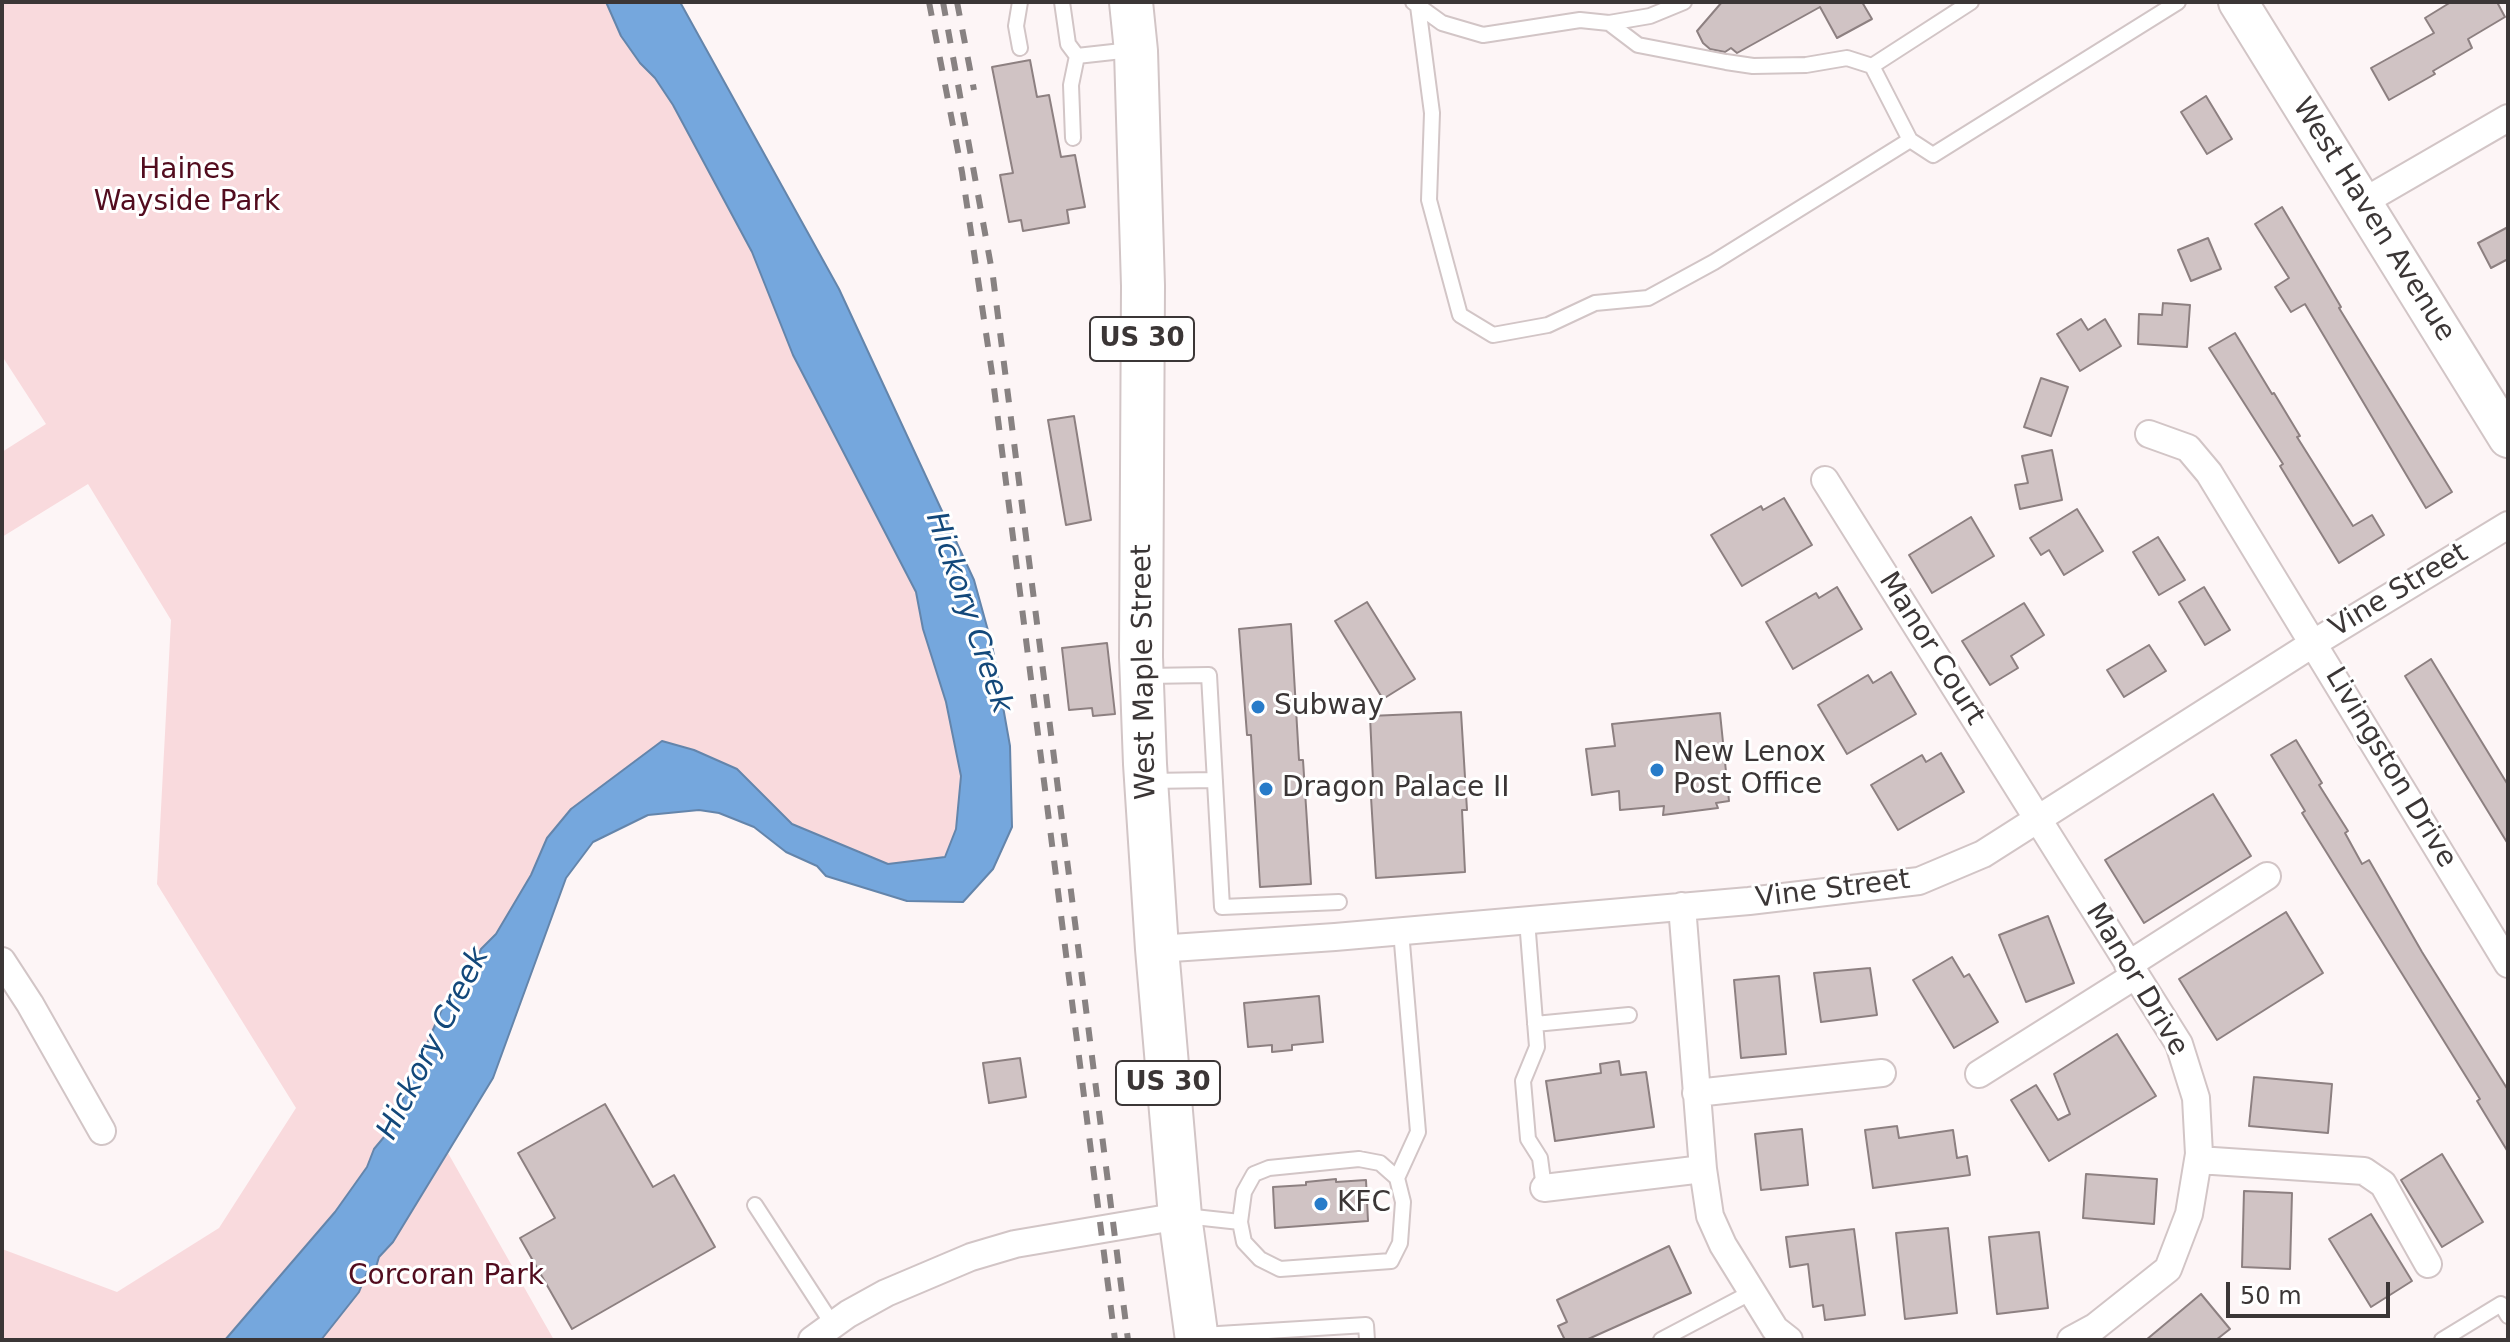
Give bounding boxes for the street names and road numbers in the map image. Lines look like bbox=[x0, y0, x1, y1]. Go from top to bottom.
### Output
street label: West Haven Avenue bbox=[2284, 92, 2462, 348]
road number: US 30 bbox=[1090, 317, 1194, 361]
street label: Vine Street bbox=[2324, 537, 2474, 645]
street label: West Maple Street bbox=[1126, 544, 1164, 800]
street label: Manor Court bbox=[1871, 567, 1991, 731]
street label: Livingston Drive bbox=[2317, 662, 2463, 874]
street label: Vine Street bbox=[1754, 864, 1912, 916]
street label: Manor Drive bbox=[2077, 898, 2195, 1062]
road number: US 30 bbox=[1116, 1061, 1220, 1105]

